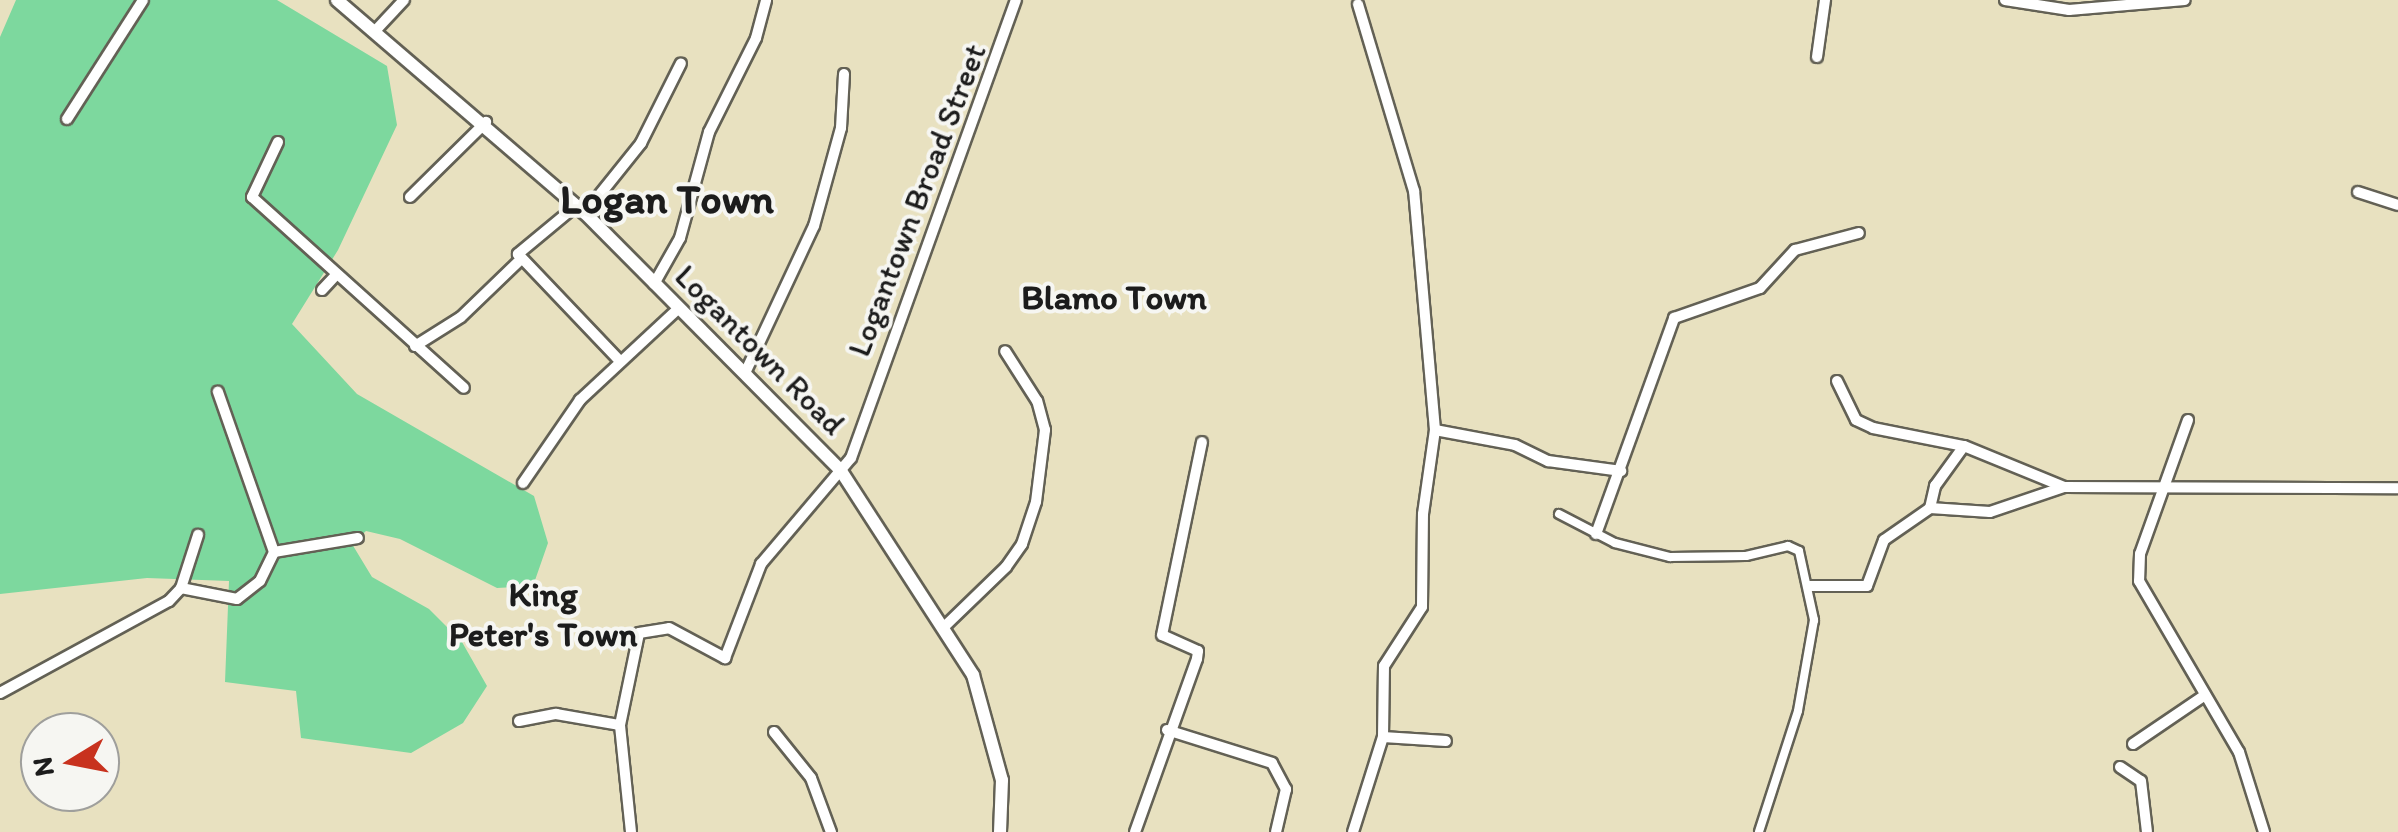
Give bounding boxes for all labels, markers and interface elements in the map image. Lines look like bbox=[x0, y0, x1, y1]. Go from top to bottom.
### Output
street label: Logantown Broad Street bbox=[840, 39, 994, 361]
district label: Logan Town bbox=[563, 174, 771, 224]
street label: Logantown Road bbox=[667, 257, 853, 443]
district label: Blamo Town bbox=[1023, 276, 1205, 318]
district label: King Peter's Town bbox=[450, 573, 636, 655]
north arrow bbox=[20, 712, 120, 812]
text: N bbox=[24, 755, 61, 779]

